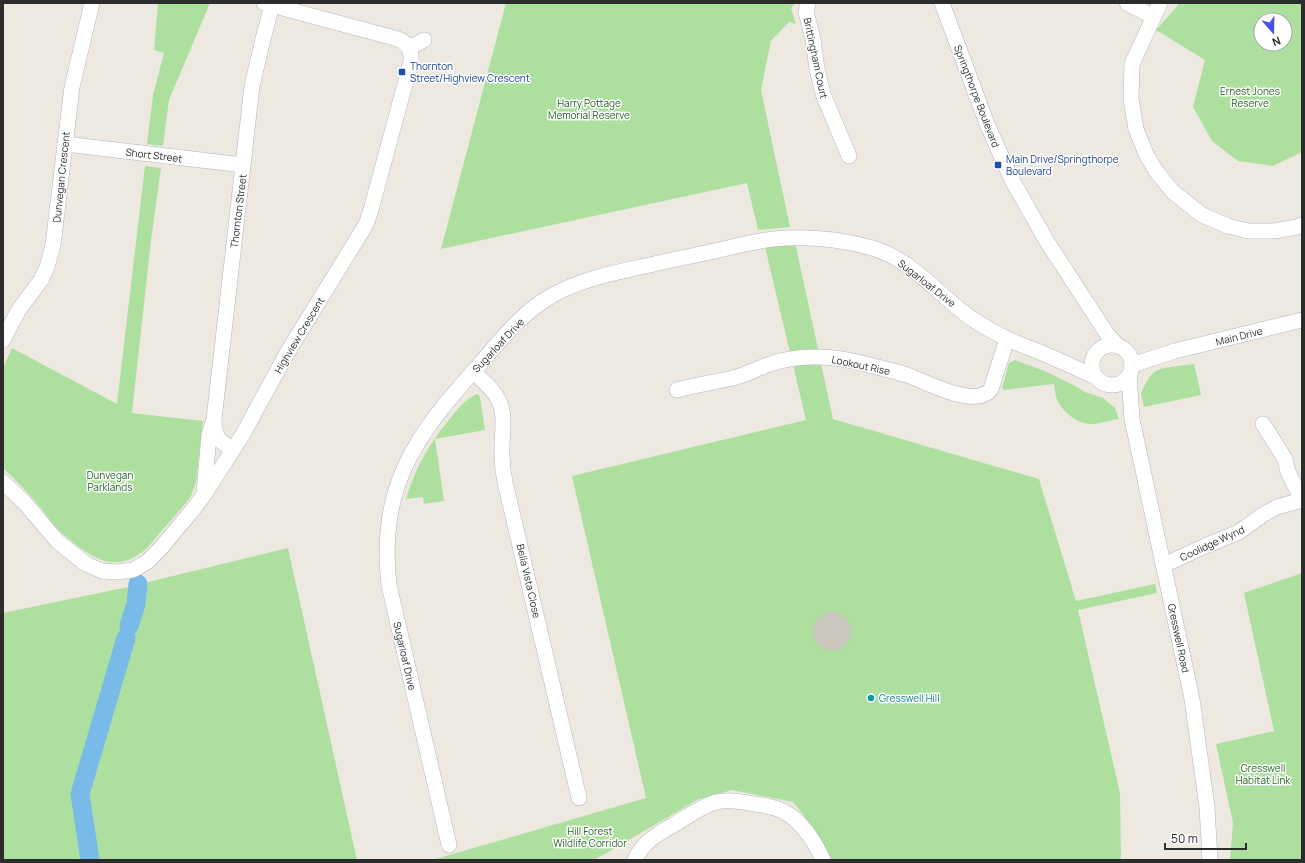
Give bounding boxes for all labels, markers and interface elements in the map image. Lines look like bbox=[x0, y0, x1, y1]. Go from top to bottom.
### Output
north arrow bbox=[1253, 12, 1293, 52]
street label: Brittingham Court bbox=[801, 16, 831, 100]
text: N bbox=[1270, 33, 1283, 50]
street label: Springthorpe Boulevard bbox=[951, 43, 1003, 149]
place label: Thornton Street/Highview Crescent bbox=[410, 59, 530, 85]
marker: Thornton Street/Highview Crescent bbox=[397, 67, 407, 77]
park label: Ernest Jones Reserve bbox=[1220, 84, 1280, 110]
park label: Harry Pottage Memorial Reserve bbox=[548, 96, 630, 122]
street label: Dunvegan Crescent bbox=[49, 131, 73, 223]
street label: Short Street bbox=[125, 145, 183, 165]
place label: Main Drive/Springthorpe Boulevard bbox=[1006, 152, 1119, 178]
marker: Main Drive/Springthorpe Boulevard bbox=[993, 160, 1003, 170]
street label: Thornton Street bbox=[227, 173, 249, 249]
street label: Sugarloaf Drive bbox=[895, 256, 959, 310]
street label: Highview Crescent bbox=[271, 294, 327, 376]
street label: Sugarloaf Drive bbox=[469, 315, 527, 375]
street label: Main Drive bbox=[1214, 323, 1264, 349]
street label: Lookout Rise bbox=[830, 352, 892, 378]
park label: Dunvegan Parklands bbox=[87, 468, 133, 494]
street label: Coolidge Wynd bbox=[1177, 522, 1247, 564]
street label: Bella Vista Close bbox=[514, 543, 544, 620]
street label: Gresswell Road bbox=[1165, 602, 1193, 674]
street label: Sugarloaf Drive bbox=[390, 620, 420, 692]
place label: Gresswell Hill bbox=[879, 691, 940, 705]
marker: Gresswell Hill bbox=[866, 693, 876, 703]
park label: Gresswell Habitat Link bbox=[1236, 761, 1291, 787]
park label: Hill Forest Wildlife Corridor bbox=[553, 824, 627, 850]
scale bar bbox=[1165, 825, 1246, 851]
text: 50 m bbox=[1171, 830, 1198, 847]

